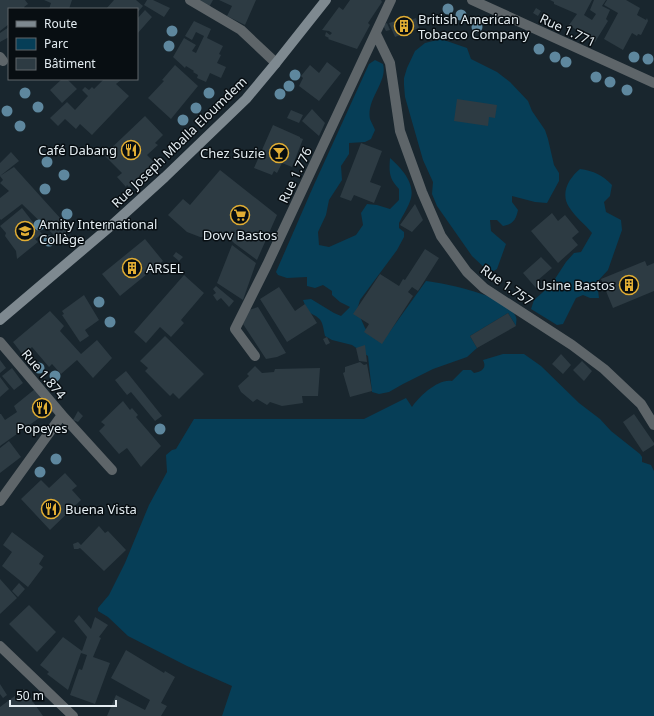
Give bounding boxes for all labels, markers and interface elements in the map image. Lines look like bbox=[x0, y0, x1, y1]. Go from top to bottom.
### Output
legend bbox=[8, 8, 138, 80]
street label: Rue 1.771 bbox=[537, 9, 599, 51]
place label: British American Tobacco Company bbox=[418, 10, 530, 43]
text: Route bbox=[44, 15, 77, 32]
building icon: British American Tobacco Company bbox=[393, 15, 415, 37]
text: Parc bbox=[44, 35, 69, 52]
text: Bâtiment bbox=[44, 55, 96, 72]
street label: Rue Joseph Mballa Eloumdem bbox=[107, 72, 251, 212]
restaurant icon: Café Dabang bbox=[120, 139, 142, 161]
place label: Café Dabang bbox=[38, 141, 117, 159]
bar icon: Chez Suzie bbox=[268, 142, 290, 164]
place label: Chez Suzie bbox=[200, 144, 265, 162]
street label: Rue 1.776 bbox=[274, 144, 316, 206]
supermarket icon: Dovv Bastos bbox=[229, 204, 251, 226]
place label: Amity International Collège bbox=[39, 215, 157, 248]
school or university icon: Amity International Collège bbox=[14, 220, 36, 242]
place label: Dovv Bastos bbox=[203, 226, 277, 244]
building icon: ARSEL bbox=[121, 257, 143, 279]
place label: ARSEL bbox=[146, 259, 184, 277]
street label: Rue 1.757 bbox=[477, 260, 537, 310]
building icon: Usine Bastos bbox=[618, 274, 640, 296]
place label: Usine Bastos bbox=[536, 276, 615, 294]
street label: Rue 1.874 bbox=[18, 345, 71, 403]
restaurant icon: Popeyes bbox=[31, 397, 53, 419]
place label: Popeyes bbox=[17, 419, 68, 437]
restaurant icon: Buena Vista bbox=[40, 498, 62, 520]
place label: Buena Vista bbox=[65, 500, 137, 518]
scale bar bbox=[10, 682, 116, 708]
text: 50 m bbox=[16, 687, 44, 704]

